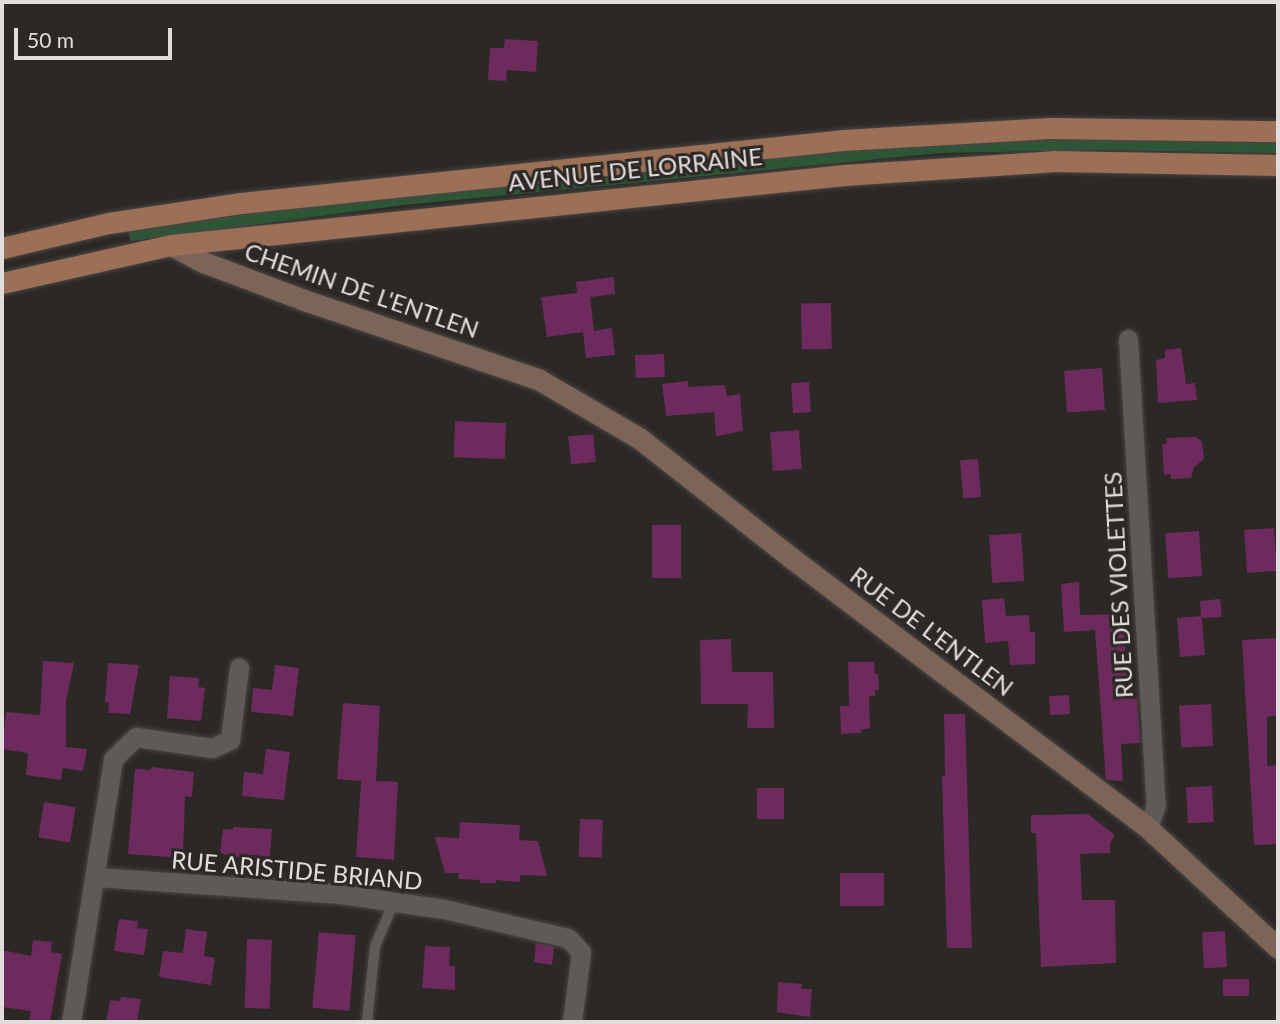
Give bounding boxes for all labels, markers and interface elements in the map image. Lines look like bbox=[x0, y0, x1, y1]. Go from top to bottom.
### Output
scale bar bbox=[18, 14, 175, 58]
text: 50 m bbox=[27, 27, 74, 52]
street label: AVENUE DE LORRAINE bbox=[507, 141, 763, 197]
street label: CHEMIN DE L'ENTLEN bbox=[241, 236, 483, 344]
street label: RUE DES VIOLETTES bbox=[1098, 471, 1138, 699]
street label: RUE DE L'ENTLEN bbox=[845, 560, 1019, 702]
street label: RUE ARISTIDE BRIAND bbox=[170, 845, 424, 895]

